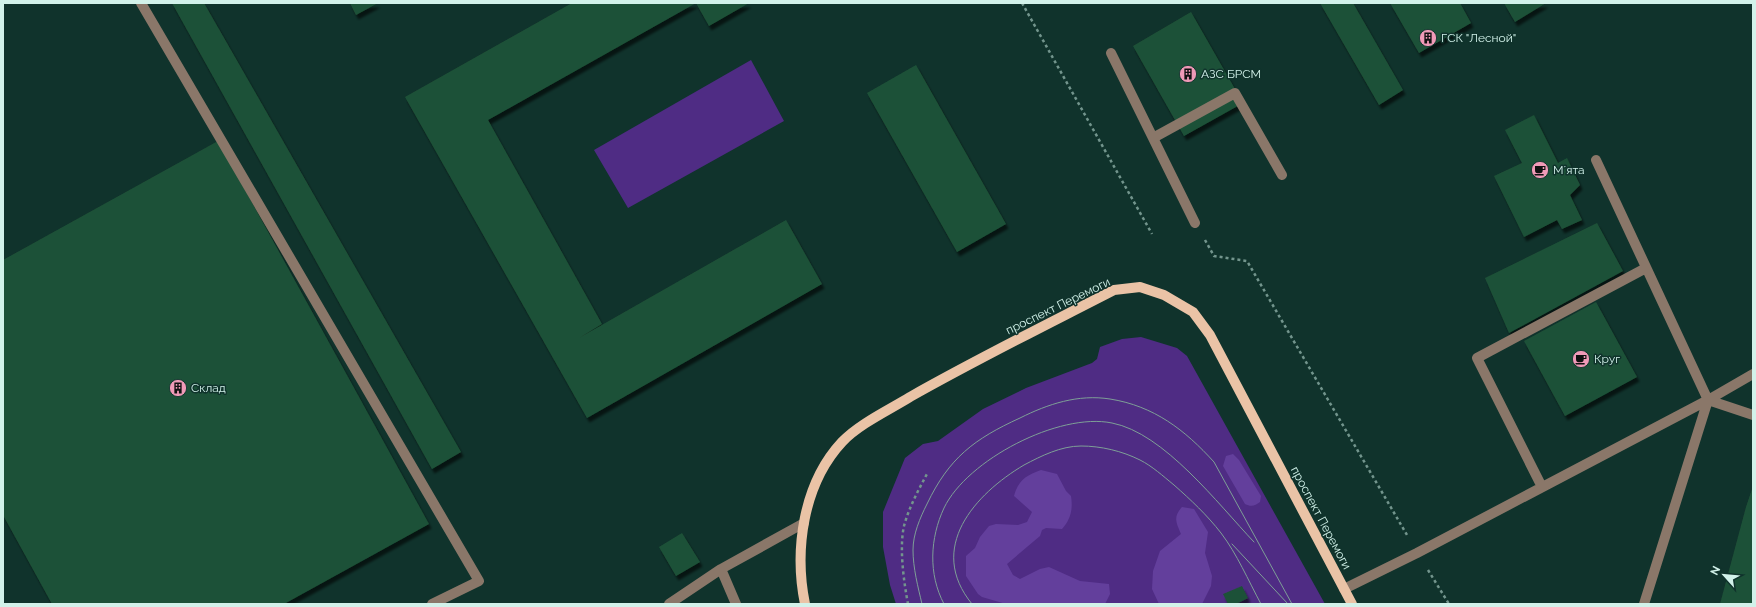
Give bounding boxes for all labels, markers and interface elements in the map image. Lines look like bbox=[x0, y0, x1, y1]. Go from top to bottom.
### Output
building icon: ГСК "Лесной" bbox=[1418, 28, 1438, 48]
place label: ГСК "Лесной" bbox=[1441, 31, 1516, 45]
building icon: АЗС БРСМ bbox=[1178, 64, 1198, 84]
place label: АЗС БРСМ bbox=[1201, 67, 1261, 81]
cafe icon: Мʼята bbox=[1530, 160, 1550, 180]
place label: Мʼята bbox=[1553, 163, 1585, 177]
street label: проспект Перемоги bbox=[1004, 275, 1112, 337]
cafe icon: Круг bbox=[1571, 349, 1591, 369]
place label: Круг bbox=[1594, 352, 1620, 366]
building icon: Склад bbox=[168, 378, 188, 398]
place label: Склад bbox=[191, 381, 226, 395]
street label: проспект Перемоги bbox=[1288, 464, 1354, 572]
north arrow bbox=[1704, 555, 1744, 595]
text: N bbox=[1708, 564, 1723, 577]

